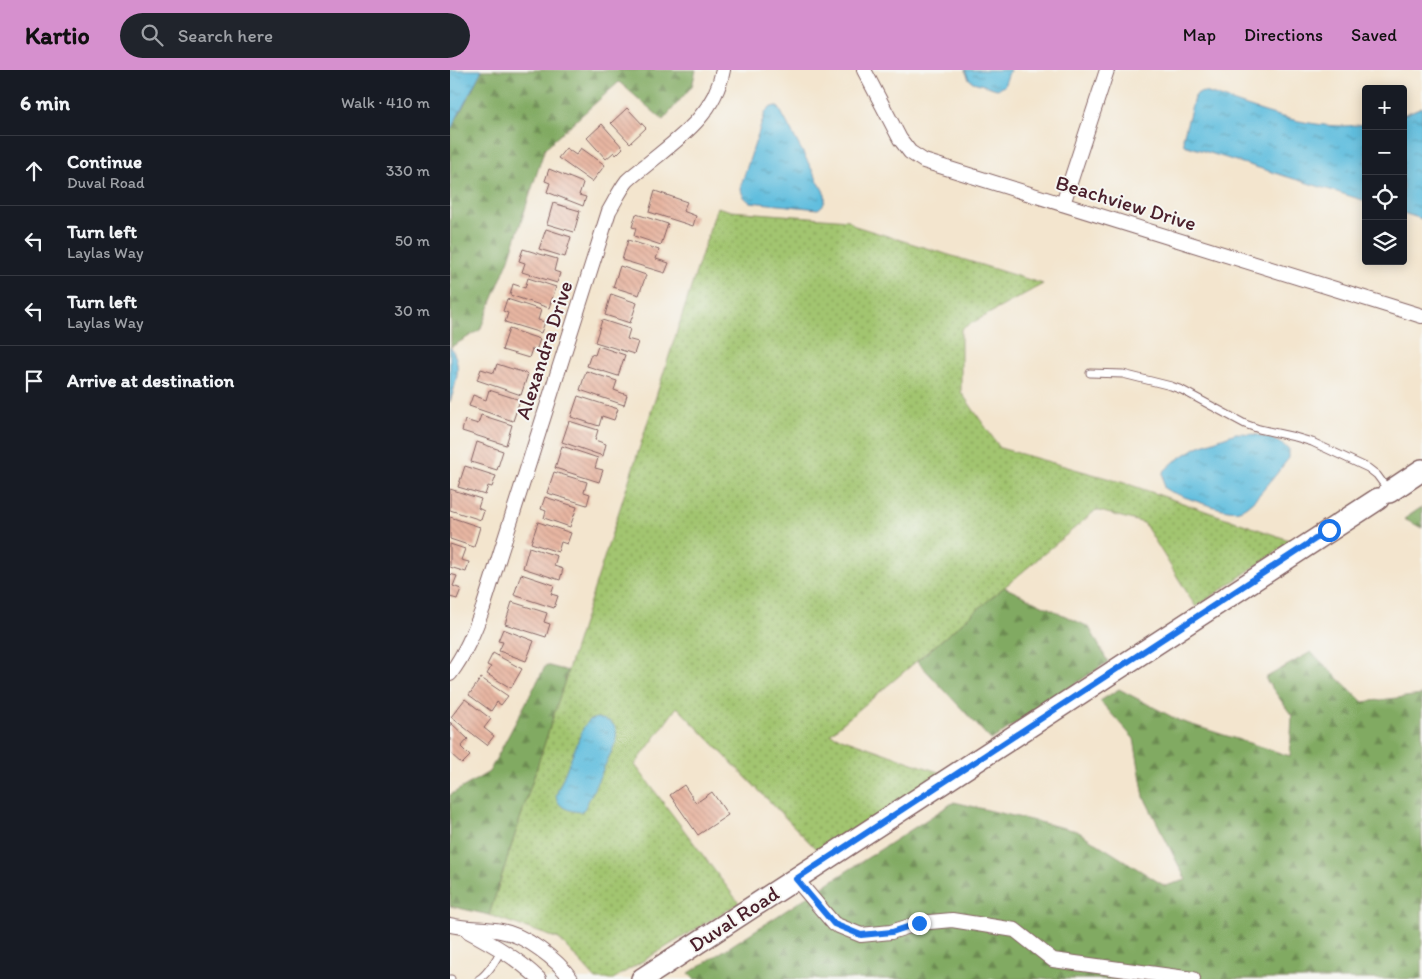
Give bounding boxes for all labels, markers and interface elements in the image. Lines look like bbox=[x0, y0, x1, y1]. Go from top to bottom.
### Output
search box bbox=[120, 13, 470, 58]
text: Kartio bbox=[25, 21, 90, 50]
icon: search bbox=[138, 21, 166, 49]
text: Search here bbox=[178, 24, 273, 47]
text: Map bbox=[1183, 24, 1216, 46]
text: Directions bbox=[1244, 24, 1323, 46]
text: Saved bbox=[1351, 24, 1397, 46]
map controls bbox=[1362, 85, 1407, 265]
button: + bbox=[1362, 85, 1407, 130]
text: 6 min bbox=[20, 90, 70, 115]
text: Walk · 410 m bbox=[341, 93, 430, 112]
button: − bbox=[1362, 130, 1407, 175]
text: Continue bbox=[67, 150, 142, 173]
icon: ahead bbox=[20, 157, 48, 185]
text: 330 m bbox=[386, 161, 430, 180]
street label: Beachview Drive bbox=[1053, 169, 1199, 236]
text: Duval Road bbox=[67, 173, 145, 192]
button: locate bbox=[1362, 175, 1407, 220]
text: Turn left bbox=[67, 220, 137, 243]
button: layers bbox=[1362, 220, 1407, 265]
icon: left bbox=[20, 227, 48, 255]
text: 50 m bbox=[395, 231, 430, 250]
text: Laylas Way bbox=[67, 243, 143, 262]
street label: Alexandra Drive bbox=[509, 277, 578, 422]
text: Turn left bbox=[67, 290, 137, 313]
icon: left bbox=[20, 297, 48, 325]
text: 30 m bbox=[394, 301, 430, 320]
text: Laylas Way bbox=[67, 313, 143, 332]
icon: arrive bbox=[20, 367, 48, 395]
text: Arrive at destination bbox=[67, 369, 234, 392]
route start bbox=[1318, 519, 1341, 542]
street label: Duval Road bbox=[684, 880, 784, 957]
route end bbox=[908, 912, 931, 935]

